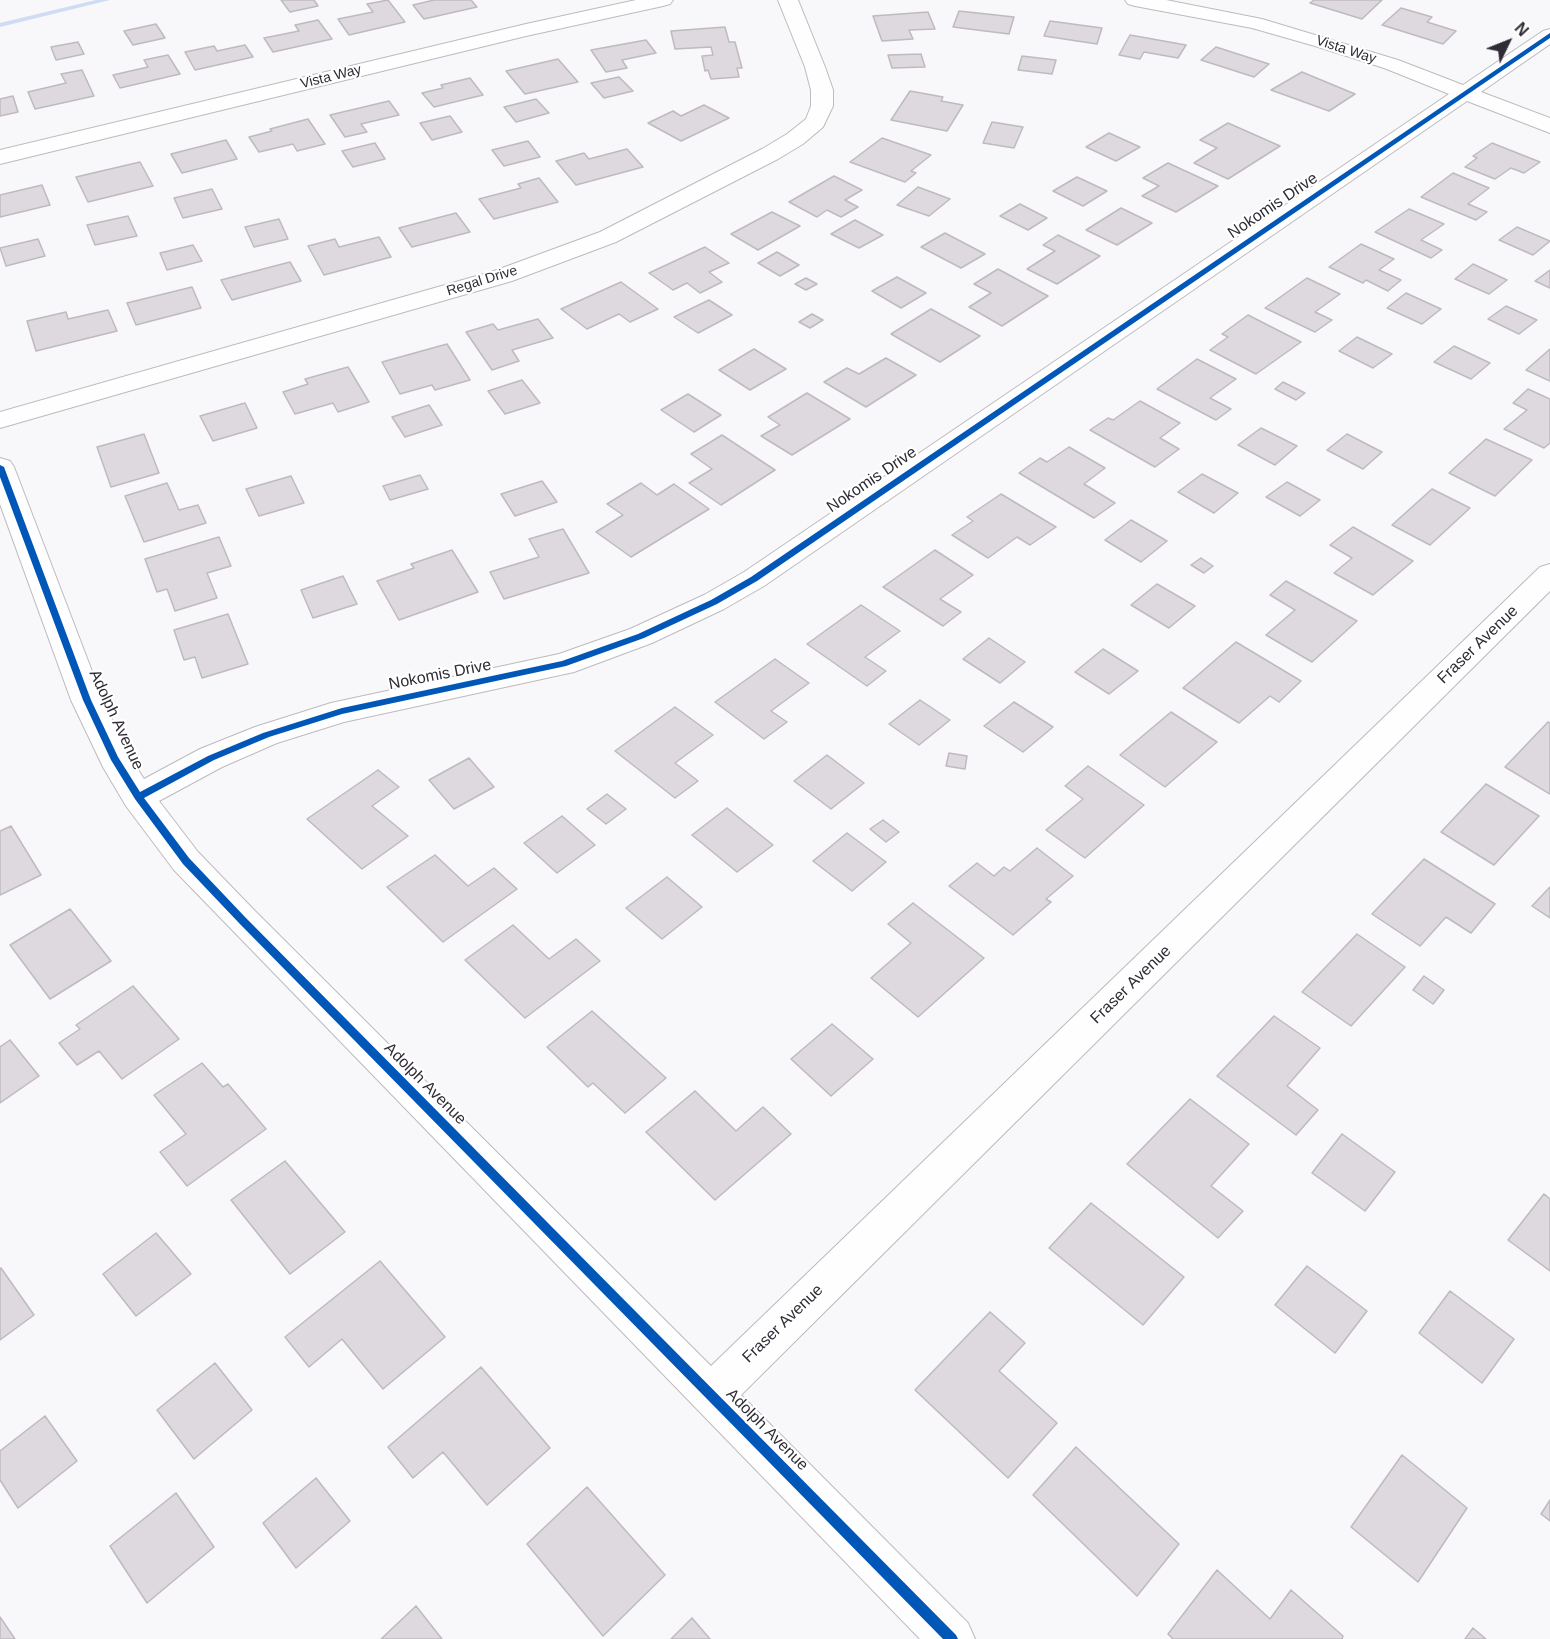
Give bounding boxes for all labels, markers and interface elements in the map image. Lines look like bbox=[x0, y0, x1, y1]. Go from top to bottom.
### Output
north arrow bbox=[1478, 12, 1538, 72]
text: N bbox=[1511, 19, 1532, 39]
street label: Vista Way bbox=[1314, 32, 1378, 68]
street label: Vista Way bbox=[299, 61, 363, 93]
street label: Nokomis Drive bbox=[1225, 169, 1321, 243]
street label: Regal Drive bbox=[445, 262, 519, 300]
street label: Nokomis Drive bbox=[824, 443, 920, 517]
street label: Fraser Avenue bbox=[1434, 602, 1522, 688]
street label: Nokomis Drive bbox=[387, 656, 493, 694]
street label: Adolph Avenue bbox=[84, 667, 148, 773]
street label: Fraser Avenue bbox=[1087, 942, 1175, 1028]
street label: Adolph Avenue bbox=[380, 1039, 470, 1129]
street label: Fraser Avenue bbox=[739, 1281, 827, 1367]
street label: Adolph Avenue bbox=[722, 1385, 812, 1475]

